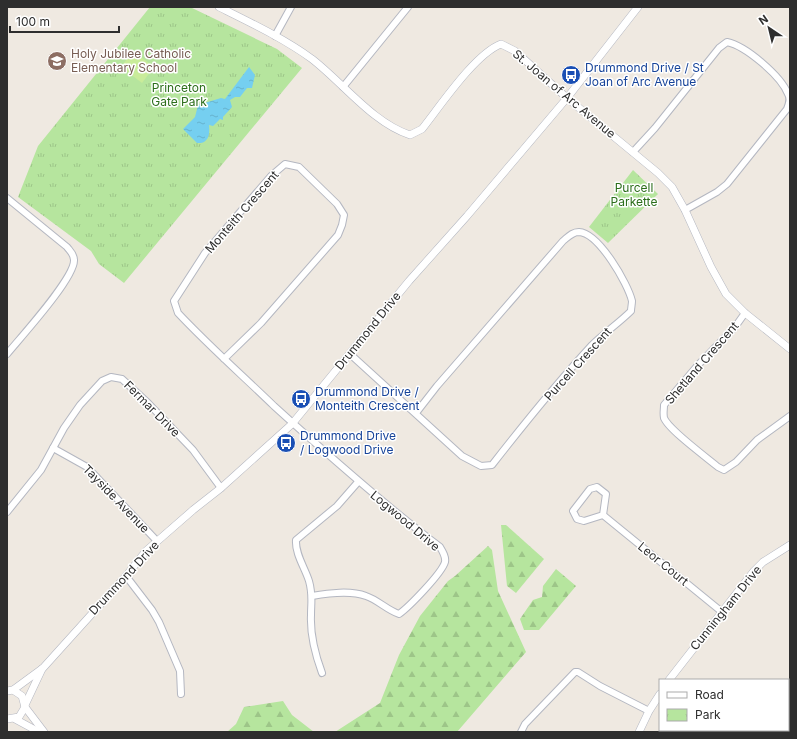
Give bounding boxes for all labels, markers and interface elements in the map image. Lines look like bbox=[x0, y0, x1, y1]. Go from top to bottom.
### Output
scale bar bbox=[10, 8, 119, 34]
north arrow bbox=[749, 8, 789, 48]
text: N bbox=[756, 12, 771, 28]
text: 100 m bbox=[16, 14, 50, 29]
place label: Holy Jubilee Catholic Elementary School bbox=[71, 46, 191, 75]
street label: St. Joan of Arc Avenue bbox=[510, 46, 619, 141]
school or university icon: Holy Jubilee Catholic Elementary School bbox=[46, 50, 68, 72]
place label: Drummond Drive / St Joan of Arc Avenue bbox=[585, 60, 704, 89]
bus stop icon: Drummond Drive / St Joan of Arc Avenue bbox=[560, 64, 582, 86]
park label: Princeton Gate Park bbox=[151, 80, 207, 109]
street label: Monteith Crescent bbox=[202, 167, 282, 256]
park label: Purcell Parkette bbox=[611, 180, 657, 209]
street label: Drummond Drive bbox=[332, 289, 404, 373]
street label: Shetland Crescent bbox=[662, 318, 742, 407]
street label: Purcell Crescent bbox=[541, 324, 614, 403]
street label: Fermar Drive bbox=[121, 377, 184, 440]
place label: Drummond Drive / Monteith Crescent bbox=[315, 384, 420, 413]
bus stop icon: Drummond Drive / Monteith Crescent bbox=[290, 388, 312, 410]
place label: Drummond Drive / Logwood Drive bbox=[300, 428, 396, 457]
bus stop icon: Drummond Drive / Logwood Drive bbox=[275, 432, 297, 454]
street label: Tayside Avenue bbox=[80, 461, 153, 536]
street label: Logwood Drive bbox=[368, 487, 443, 554]
street label: Drummond Drive bbox=[85, 537, 162, 618]
street label: Leor Court bbox=[635, 539, 692, 589]
street label: Cunningham Drive bbox=[687, 562, 764, 653]
legend bbox=[659, 679, 789, 731]
text: Road bbox=[695, 687, 724, 702]
text: Park bbox=[695, 707, 721, 722]

